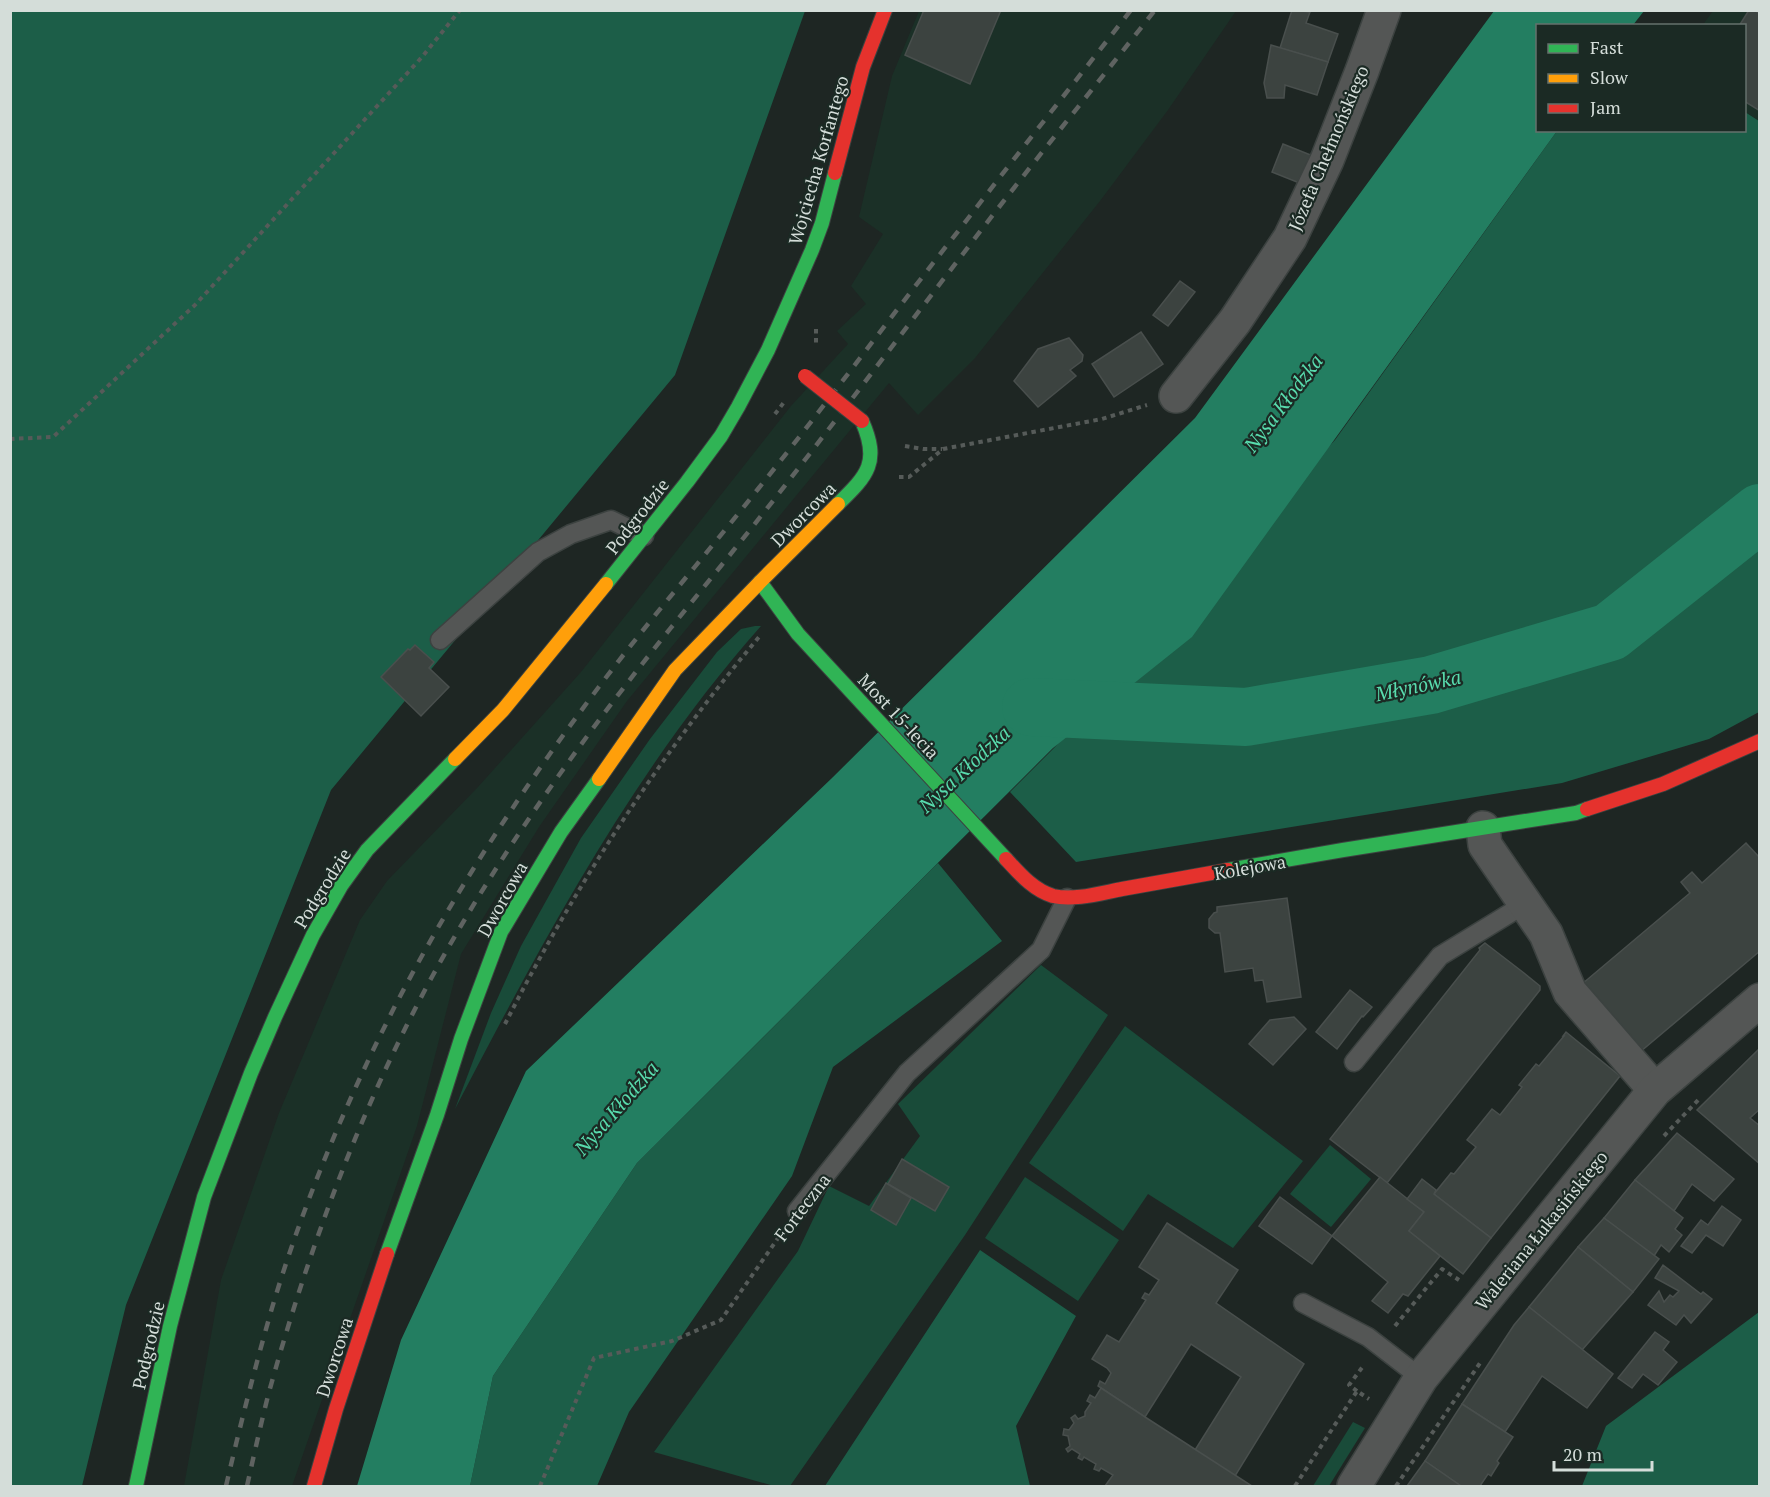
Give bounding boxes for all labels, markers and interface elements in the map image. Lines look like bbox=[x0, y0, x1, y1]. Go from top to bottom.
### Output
legend bbox=[1536, 24, 1746, 132]
text: Fast bbox=[1590, 35, 1624, 59]
street label: Józefa Chełmońskiego bbox=[1282, 62, 1374, 234]
text: Slow bbox=[1590, 65, 1629, 89]
street label: Wojciecha Korfantego bbox=[782, 73, 854, 247]
text: Jam bbox=[1590, 95, 1621, 119]
water label: Nysa Kłodzka bbox=[1237, 349, 1329, 458]
street label: Podgrodzie bbox=[600, 473, 674, 559]
street label: Dworcowa bbox=[765, 476, 841, 552]
water label: Młynówka bbox=[1372, 663, 1463, 707]
street label: Most 15-lecia bbox=[853, 668, 945, 764]
water label: Nysa Kłodzka bbox=[912, 720, 1016, 819]
street label: Podgrodzie bbox=[288, 844, 356, 932]
street label: Kolejowa bbox=[1212, 849, 1288, 885]
street label: Dworcowa bbox=[472, 857, 532, 941]
water label: Nysa Kłodzka bbox=[567, 1055, 664, 1161]
street label: Waleriana Łukasińskiego bbox=[1469, 1145, 1613, 1315]
street label: Forteczna bbox=[769, 1168, 835, 1246]
street label: Podgrodzie bbox=[126, 1299, 170, 1391]
street label: Dworcowa bbox=[310, 1314, 358, 1400]
scale bar bbox=[1554, 1434, 1652, 1472]
text: 20 m bbox=[1563, 1442, 1603, 1466]

